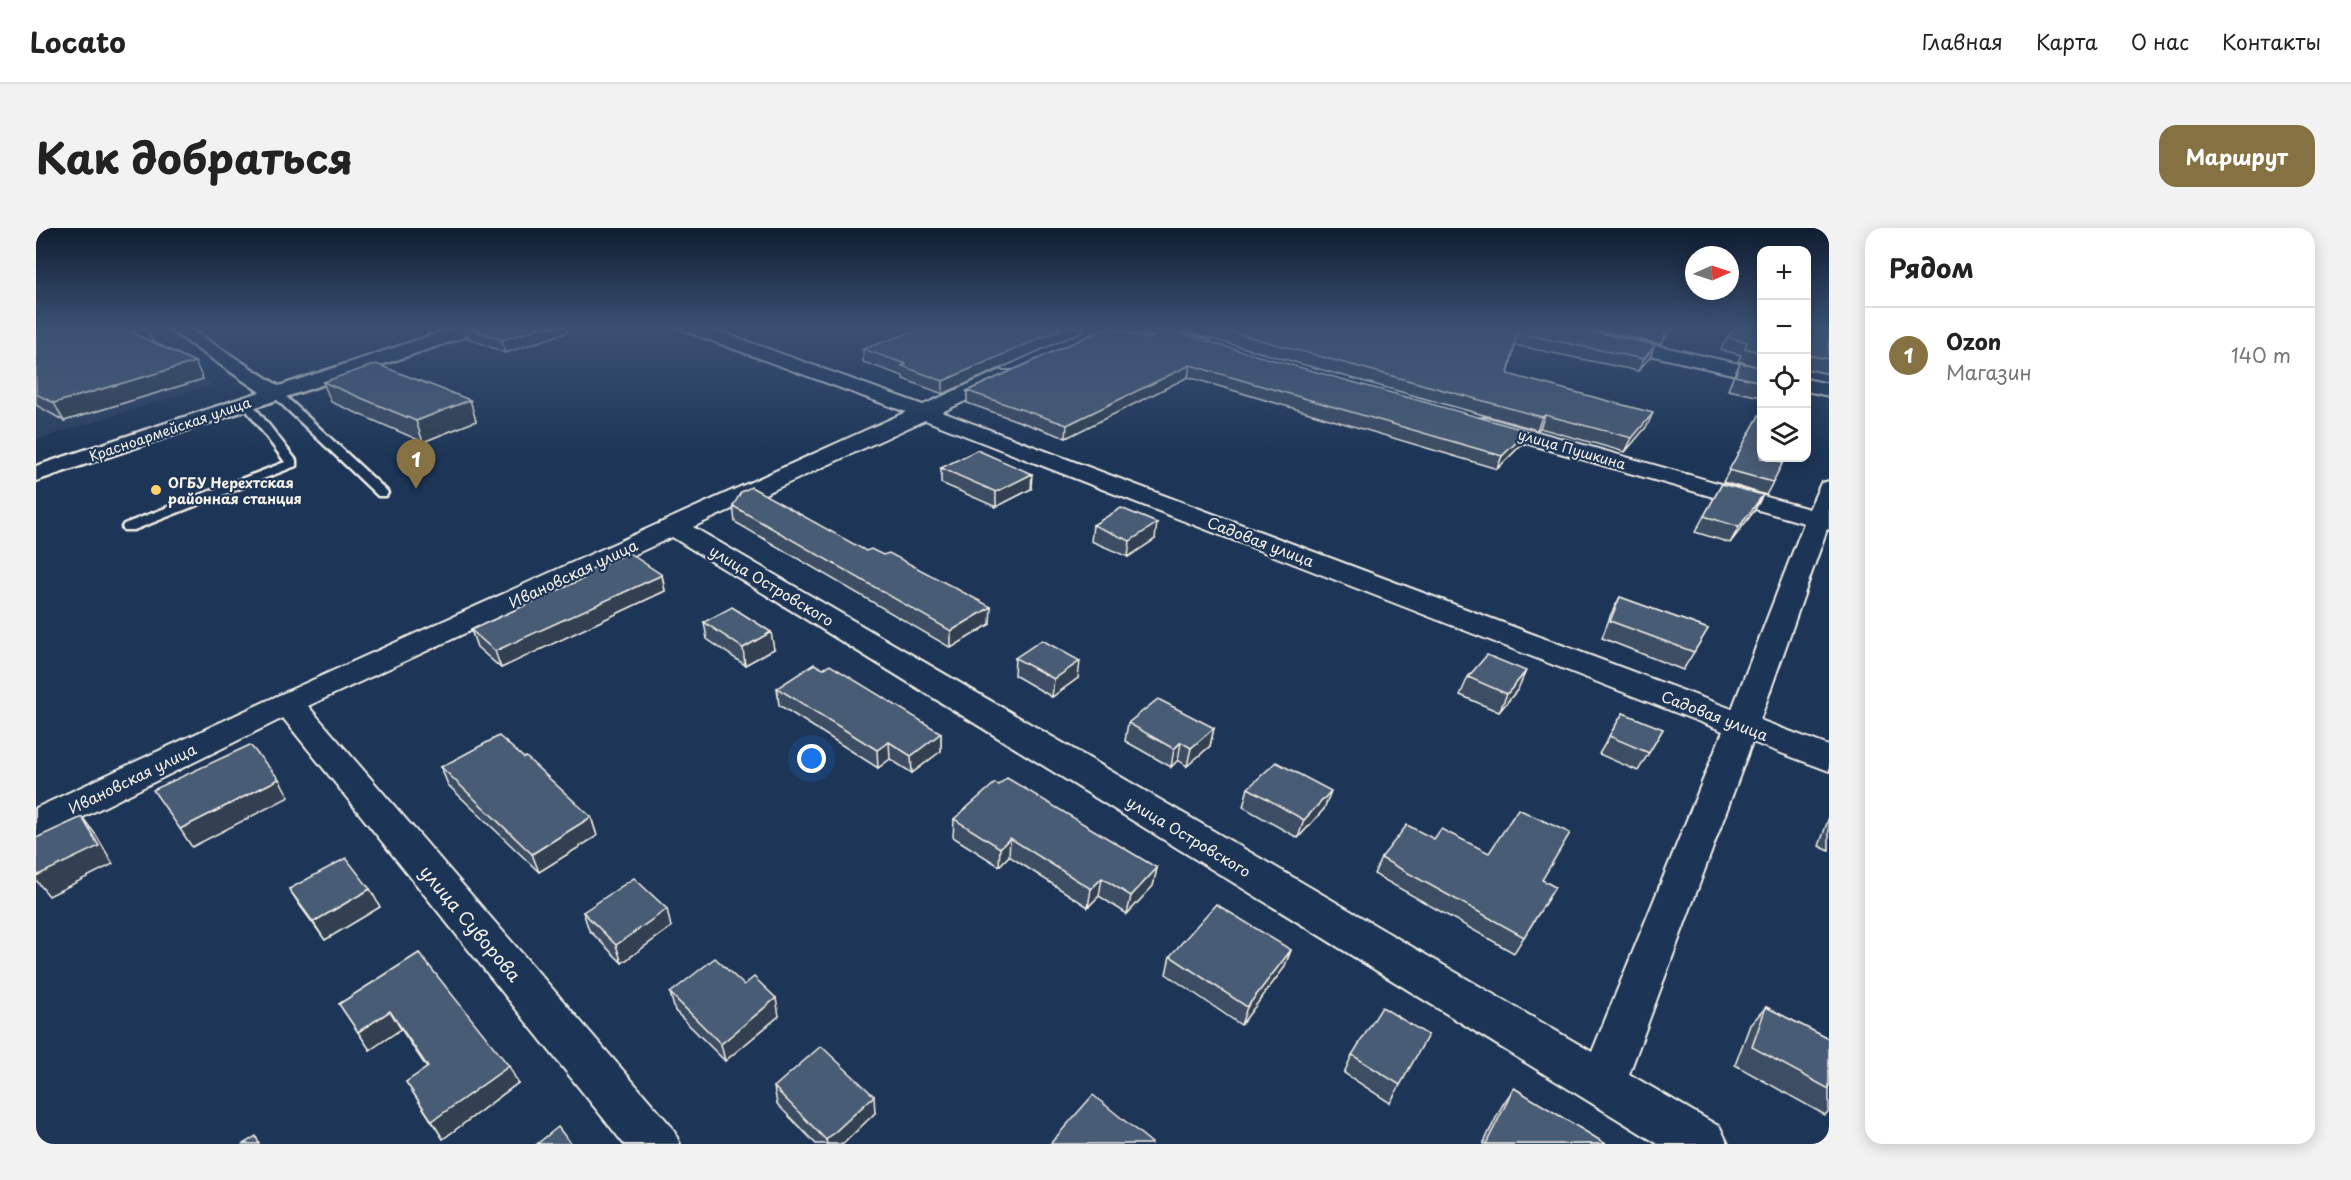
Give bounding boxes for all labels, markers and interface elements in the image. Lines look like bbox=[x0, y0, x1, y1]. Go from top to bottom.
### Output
text: Locato bbox=[30, 20, 126, 63]
text: Главная bbox=[1922, 25, 2003, 57]
text: Карта bbox=[2036, 25, 2098, 57]
text: О нас bbox=[2131, 25, 2189, 57]
text: Контакты bbox=[2222, 25, 2321, 57]
text: Как добраться bbox=[36, 125, 353, 188]
button: Маршрут bbox=[2159, 125, 2315, 187]
north arrow bbox=[1685, 246, 1739, 300]
map controls bbox=[1757, 246, 1811, 462]
button: + bbox=[1757, 246, 1811, 300]
text: Рядом bbox=[1889, 248, 1974, 287]
button: − bbox=[1757, 300, 1811, 354]
text: Ozon bbox=[1946, 324, 2001, 357]
text: 1 bbox=[1904, 340, 1913, 370]
text: 140 m bbox=[2231, 340, 2291, 370]
button: locate bbox=[1757, 354, 1811, 408]
text: Магазин bbox=[1946, 357, 2032, 387]
street label: Красноармейская улица bbox=[86, 391, 254, 467]
button: layers bbox=[1757, 408, 1811, 462]
street label: улица Пушкина bbox=[1516, 424, 1628, 474]
pin: 1 bbox=[396, 440, 436, 489]
place label: ОГБУ Нерехтская районная станция bbox=[168, 472, 302, 509]
marker: ОГБУ Нерехтская районная станция bbox=[149, 483, 163, 497]
street label: Садовая улица bbox=[1204, 510, 1318, 572]
street label: Ивановская улица bbox=[505, 533, 642, 613]
street label: улица Островского bbox=[705, 539, 839, 631]
street label: Садовая улица bbox=[1658, 684, 1772, 746]
street label: Ивановская улица bbox=[64, 737, 200, 819]
your location bbox=[797, 744, 826, 773]
street label: улица Островского bbox=[1122, 790, 1256, 882]
street label: улица Суворова bbox=[414, 859, 529, 988]

